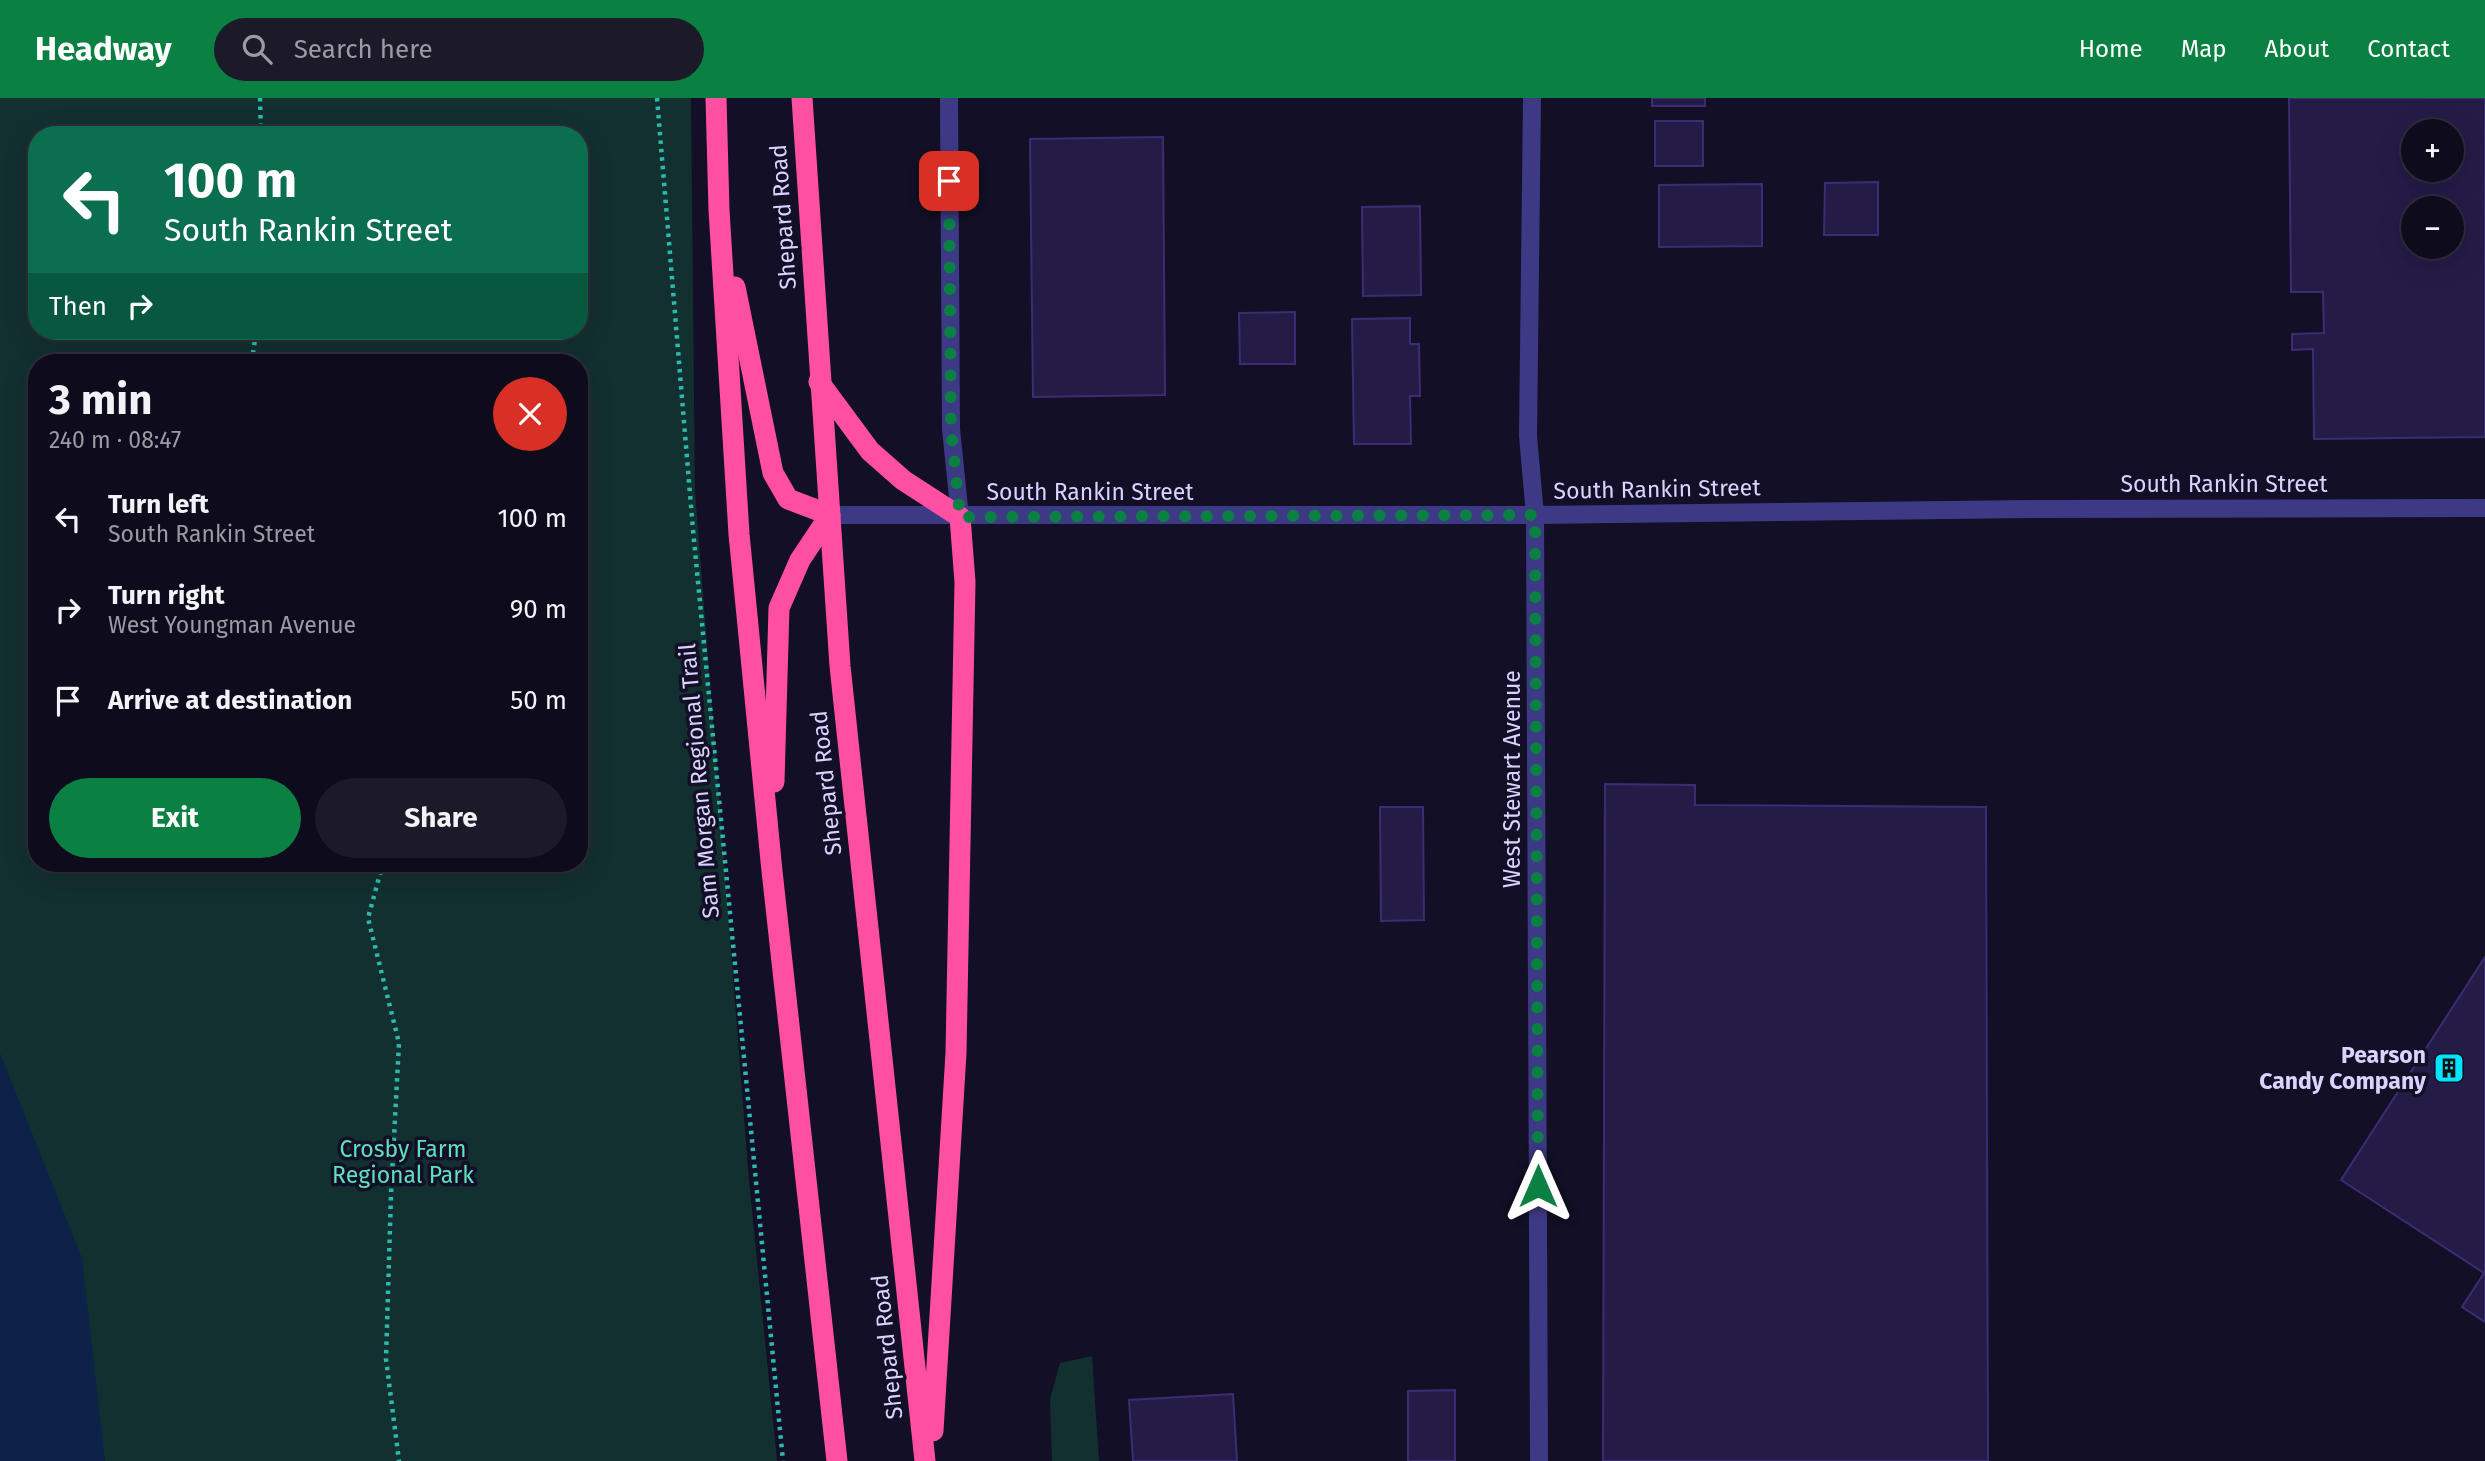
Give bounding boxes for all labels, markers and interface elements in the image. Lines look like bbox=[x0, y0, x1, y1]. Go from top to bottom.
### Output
search box bbox=[214, 18, 704, 81]
text: Headway bbox=[35, 29, 172, 69]
icon: search bbox=[238, 30, 276, 68]
text: Search here bbox=[294, 34, 433, 65]
text: Home bbox=[2079, 35, 2143, 63]
text: Map bbox=[2181, 35, 2227, 63]
text: About bbox=[2265, 35, 2329, 63]
text: Contact bbox=[2367, 35, 2450, 63]
map controls bbox=[2401, 119, 2464, 259]
button: + bbox=[2401, 119, 2464, 182]
street label: Shepard Road bbox=[764, 143, 802, 291]
text: 100 m bbox=[164, 151, 297, 210]
pin bbox=[919, 151, 979, 211]
icon: left bbox=[49, 154, 140, 245]
icon: arrive bbox=[930, 162, 968, 200]
button: − bbox=[2401, 196, 2464, 259]
text: South Rankin Street bbox=[164, 211, 452, 249]
icon: right bbox=[121, 287, 159, 325]
text: Then bbox=[49, 291, 107, 322]
text: 3 min bbox=[49, 375, 152, 425]
button: close bbox=[493, 377, 567, 451]
text: 240 m · 08:47 bbox=[49, 426, 181, 454]
street label: South Rankin Street bbox=[2120, 470, 2328, 498]
street label: South Rankin Street bbox=[1553, 473, 1761, 505]
street label: South Rankin Street bbox=[986, 478, 1194, 506]
text: Turn left bbox=[108, 489, 209, 520]
icon: left bbox=[49, 500, 87, 538]
text: 100 m bbox=[498, 503, 567, 534]
text: South Rankin Street bbox=[108, 520, 315, 548]
text: Turn right bbox=[108, 580, 225, 611]
icon: right bbox=[49, 591, 87, 629]
text: 90 m bbox=[510, 594, 567, 625]
text: West Youngman Avenue bbox=[108, 611, 356, 639]
street label: Sam Morgan Regional Trail bbox=[673, 642, 725, 920]
street label: West Stewart Avenue bbox=[1498, 670, 1526, 888]
icon: arrive bbox=[49, 682, 87, 720]
text: Arrive at destination bbox=[108, 685, 352, 716]
text: 50 m bbox=[510, 685, 567, 716]
street label: Shepard Road bbox=[804, 709, 848, 857]
button: Exit bbox=[49, 778, 301, 858]
button: Share bbox=[315, 778, 567, 858]
place label: Pearson Candy Company bbox=[2259, 1041, 2427, 1095]
building icon: Pearson Candy Company bbox=[2432, 1051, 2466, 1085]
park label: Crosby Farm Regional Park bbox=[332, 1135, 474, 1189]
position arrow bbox=[1501, 1149, 1575, 1223]
street label: Shepard Road bbox=[865, 1273, 909, 1421]

